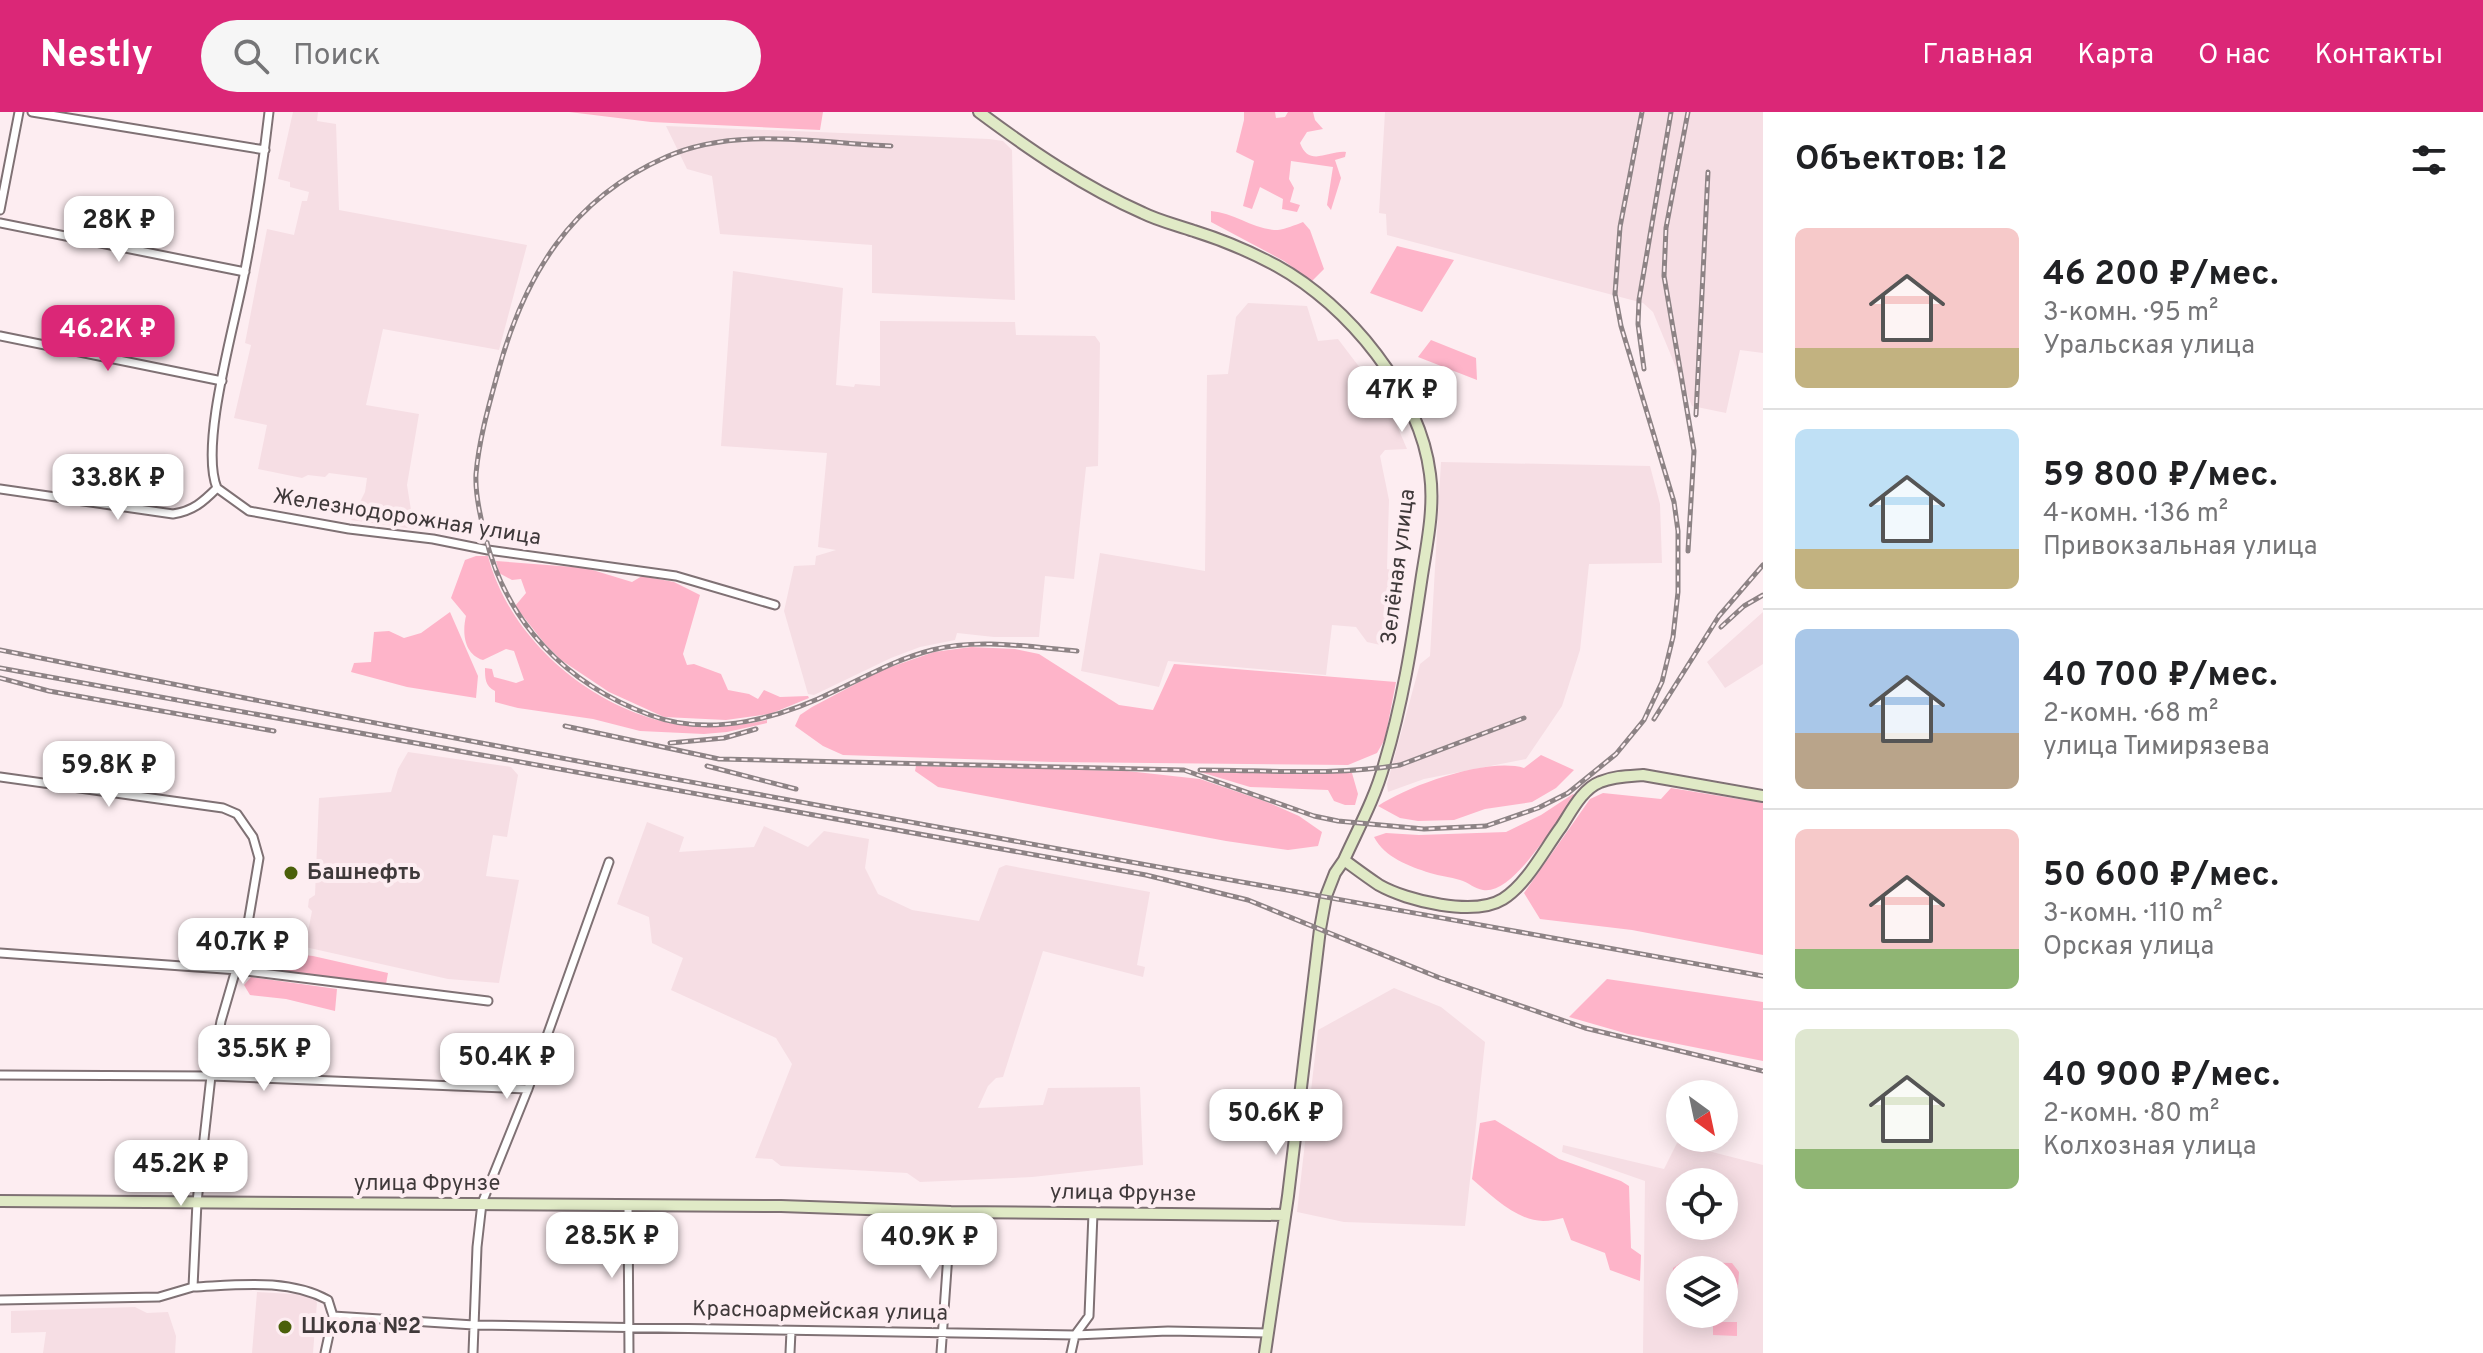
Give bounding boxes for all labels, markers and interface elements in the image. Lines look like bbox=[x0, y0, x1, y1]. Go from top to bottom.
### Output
search box bbox=[201, 20, 761, 92]
text: Nestly bbox=[40, 32, 153, 81]
icon: search bbox=[229, 34, 273, 78]
text: Поиск bbox=[293, 38, 381, 75]
text: Главная bbox=[1922, 38, 2033, 74]
text: Карта bbox=[2077, 38, 2154, 74]
text: О нас bbox=[2198, 38, 2271, 74]
text: Контакты bbox=[2315, 38, 2443, 74]
icon: filters bbox=[2407, 138, 2451, 182]
text: Объектов: 12 bbox=[1795, 139, 2007, 182]
pin: 28K ₽ bbox=[63, 196, 175, 264]
text: 28K ₽ bbox=[82, 205, 156, 238]
text: 46 200 ₽/мес. bbox=[2043, 254, 2278, 297]
icon: home bbox=[1859, 260, 1955, 356]
text: 3-комн. · 95 m² bbox=[2043, 297, 2218, 330]
pin: 46.2K ₽ bbox=[34, 305, 182, 373]
text: 46.2K ₽ bbox=[60, 314, 156, 347]
text: Уральская улица bbox=[2043, 330, 2255, 363]
pin: 47K ₽ bbox=[1346, 366, 1458, 434]
text: 47K ₽ bbox=[1366, 375, 1438, 408]
pin: 33.8K ₽ bbox=[44, 454, 192, 522]
text: 59 800 ₽/мес. bbox=[2043, 455, 2277, 498]
icon: home bbox=[1859, 461, 1955, 557]
text: 33.8K ₽ bbox=[70, 463, 166, 496]
street label: Железнодорожная улица bbox=[271, 483, 543, 553]
street label: Зелёная улица bbox=[1376, 487, 1422, 647]
text: 4-комн. · 136 m² bbox=[2043, 498, 2228, 531]
text: Привокзальная улица bbox=[2043, 531, 2318, 564]
text: 40 700 ₽/мес. bbox=[2043, 655, 2277, 698]
icon: home bbox=[1859, 661, 1955, 757]
text: 2-комн. · 68 m² bbox=[2043, 698, 2219, 731]
text: улица Тимирязева bbox=[2043, 731, 2270, 764]
pin: 59.8K ₽ bbox=[35, 741, 183, 809]
text: 59.8K ₽ bbox=[61, 750, 157, 783]
text: 50 600 ₽/мес. bbox=[2043, 855, 2279, 898]
place label: Башнефть bbox=[307, 860, 421, 887]
icon: home bbox=[1859, 861, 1955, 957]
marker: Башнефть bbox=[282, 864, 300, 882]
text: 3-комн. · 110 m² bbox=[2043, 898, 2223, 931]
pin: 40.7K ₽ bbox=[169, 918, 317, 986]
text: 40.7K ₽ bbox=[196, 927, 290, 960]
text: Орская улица bbox=[2043, 931, 2214, 964]
pin: 35.5K ₽ bbox=[190, 1025, 338, 1093]
pin: 50.4K ₽ bbox=[433, 1033, 581, 1101]
text: 35.5K ₽ bbox=[216, 1034, 312, 1067]
text: 50.4K ₽ bbox=[458, 1042, 556, 1075]
text: 40 900 ₽/мес. bbox=[2043, 1055, 2280, 1098]
icon: home bbox=[1859, 1061, 1955, 1157]
north arrow bbox=[1666, 1080, 1738, 1152]
map controls bbox=[1666, 1080, 1738, 1328]
pin: 50.6K ₽ bbox=[1202, 1089, 1350, 1157]
text: 50.6K ₽ bbox=[1227, 1098, 1325, 1131]
text: 2-комн. · 80 m² bbox=[2043, 1098, 2219, 1131]
text: Колхозная улица bbox=[2043, 1131, 2257, 1164]
pin: 45.2K ₽ bbox=[107, 1140, 255, 1208]
text: 45.2K ₽ bbox=[133, 1149, 229, 1182]
button: locate bbox=[1666, 1168, 1738, 1240]
street label: улица Фрунзе bbox=[354, 1171, 500, 1198]
street label: улица Фрунзе bbox=[1050, 1179, 1196, 1209]
pin: 28.5K ₽ bbox=[538, 1212, 686, 1280]
pin: 40.9K ₽ bbox=[856, 1213, 1004, 1281]
text: 28.5K ₽ bbox=[564, 1221, 660, 1254]
text: 40.9K ₽ bbox=[881, 1222, 979, 1255]
button: layers bbox=[1666, 1256, 1738, 1328]
street label: Красноармейская улица bbox=[692, 1296, 948, 1328]
place label: Школа №2 bbox=[301, 1314, 421, 1341]
marker: Школа №2 bbox=[276, 1318, 294, 1336]

